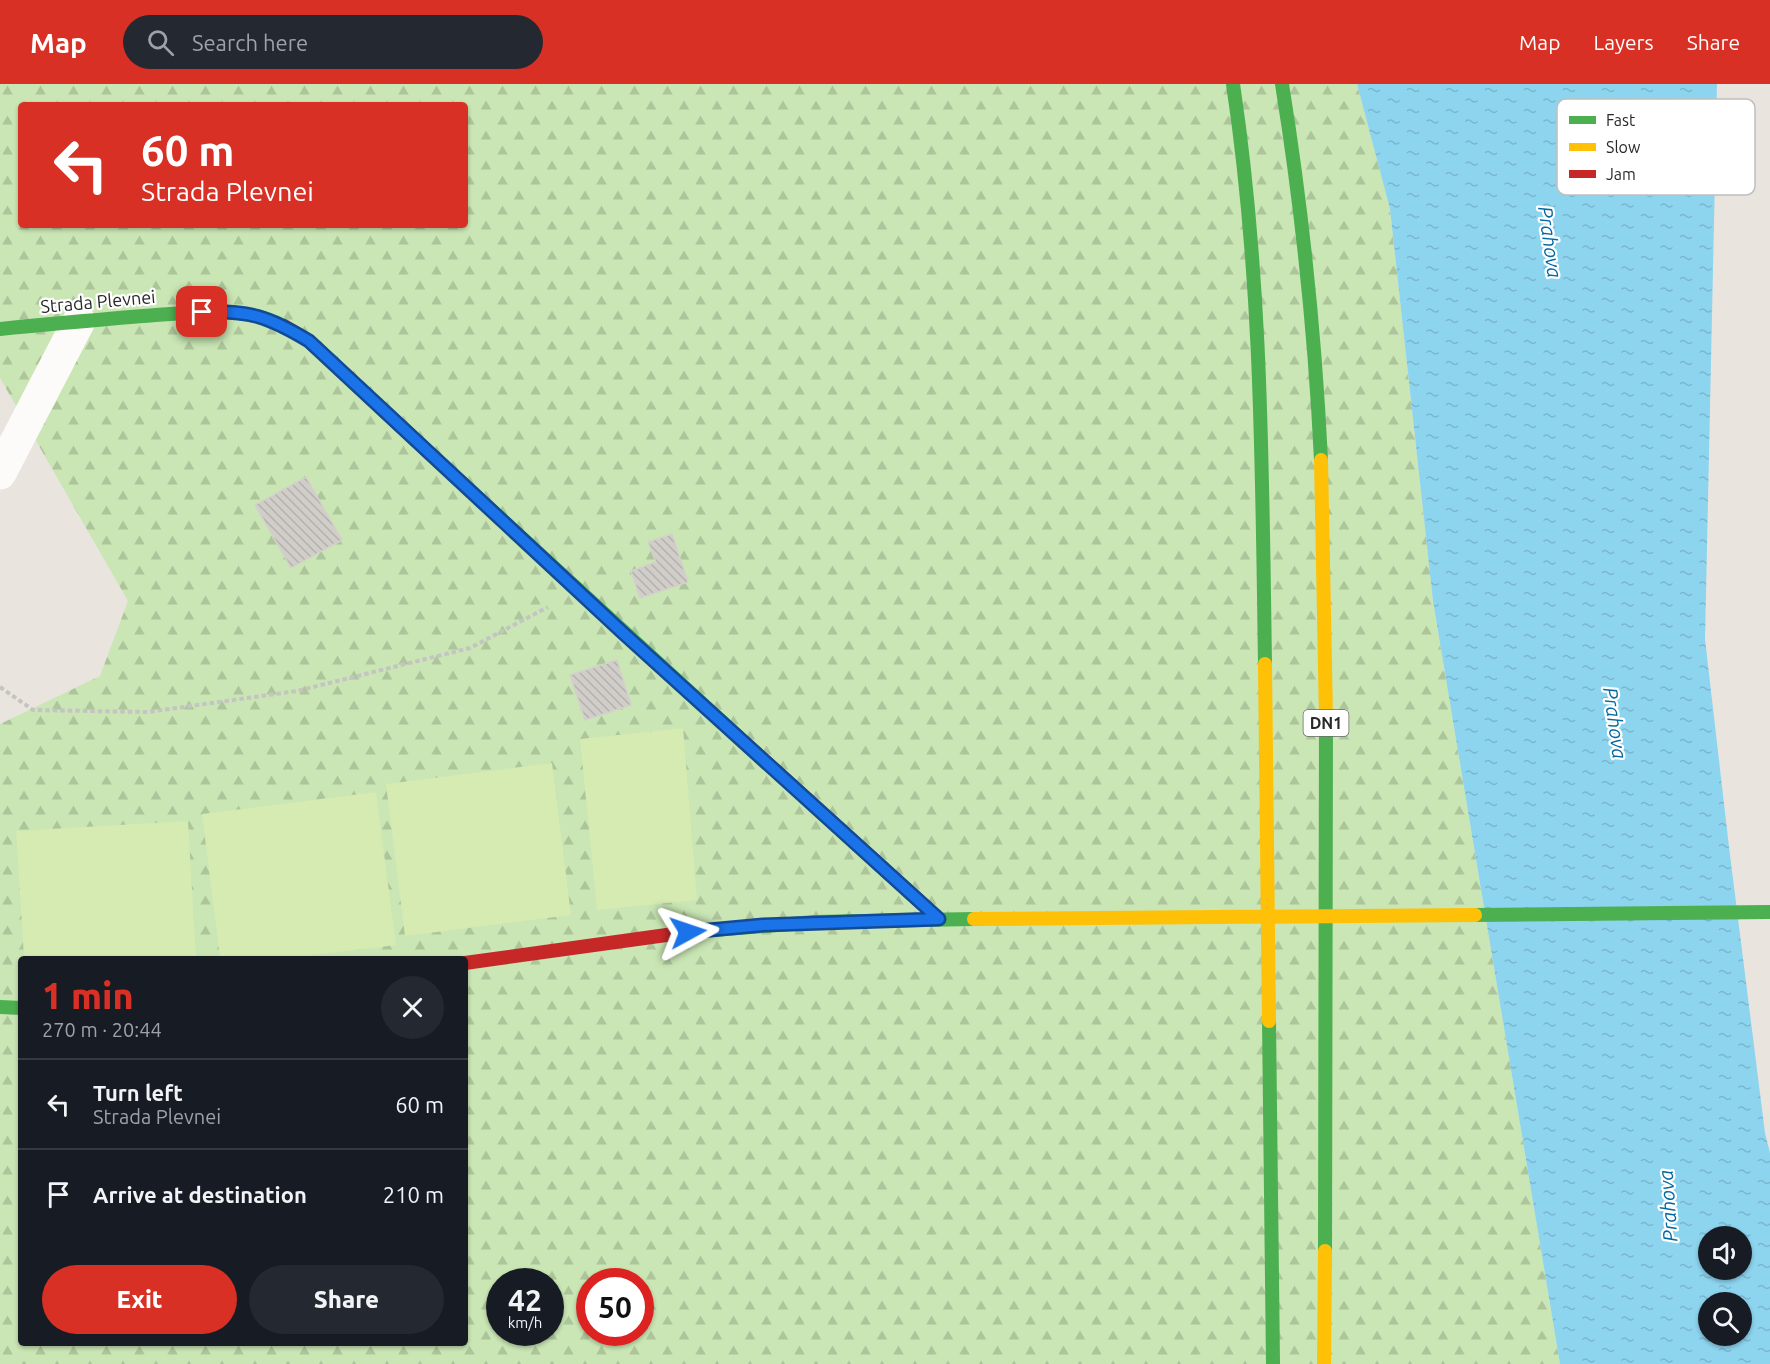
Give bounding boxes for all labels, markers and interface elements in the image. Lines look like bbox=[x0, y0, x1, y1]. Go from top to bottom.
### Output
search box bbox=[123, 15, 543, 69]
icon: search bbox=[144, 26, 177, 59]
text: Map bbox=[30, 27, 87, 58]
text: Search here bbox=[192, 30, 308, 55]
text: Map bbox=[1519, 30, 1560, 54]
text: Layers bbox=[1593, 30, 1654, 54]
text: Share bbox=[1687, 30, 1740, 54]
legend bbox=[1557, 99, 1755, 195]
text: Fast bbox=[1606, 111, 1636, 129]
icon: left bbox=[42, 126, 120, 204]
text: 60 m bbox=[141, 127, 235, 174]
text: Slow bbox=[1606, 138, 1641, 156]
text: Jam bbox=[1606, 165, 1636, 183]
text: Strada Plevnei bbox=[141, 176, 314, 206]
water label: Prahova bbox=[1534, 205, 1567, 279]
street label: Strada Plevnei bbox=[40, 286, 156, 316]
pin bbox=[176, 286, 227, 337]
icon: arrive bbox=[185, 295, 218, 328]
water label: Prahova bbox=[1599, 686, 1632, 760]
road number: DN1 bbox=[1304, 710, 1348, 736]
position arrow bbox=[656, 900, 720, 964]
text: 1 min bbox=[42, 975, 134, 1016]
button: close bbox=[381, 976, 444, 1039]
text: 270 m · 20:44 bbox=[42, 1018, 162, 1041]
text: Turn left bbox=[93, 1080, 183, 1105]
icon: left bbox=[42, 1088, 75, 1121]
text: 60 m bbox=[395, 1092, 444, 1117]
text: Strada Plevnei bbox=[93, 1105, 221, 1128]
water label: Prahova bbox=[1654, 1169, 1681, 1243]
icon: arrive bbox=[42, 1178, 75, 1211]
text: Arrive at destination bbox=[93, 1182, 307, 1207]
text: 210 m bbox=[383, 1182, 444, 1207]
map controls bbox=[1698, 1226, 1752, 1346]
button: sound bbox=[1698, 1226, 1752, 1280]
button: Exit bbox=[42, 1265, 237, 1334]
button: Share bbox=[249, 1265, 444, 1334]
speed limit sign: 50 bbox=[576, 1268, 654, 1346]
text: 42 bbox=[508, 1283, 542, 1317]
button: search bbox=[1698, 1292, 1752, 1346]
text: km/h bbox=[508, 1314, 542, 1331]

